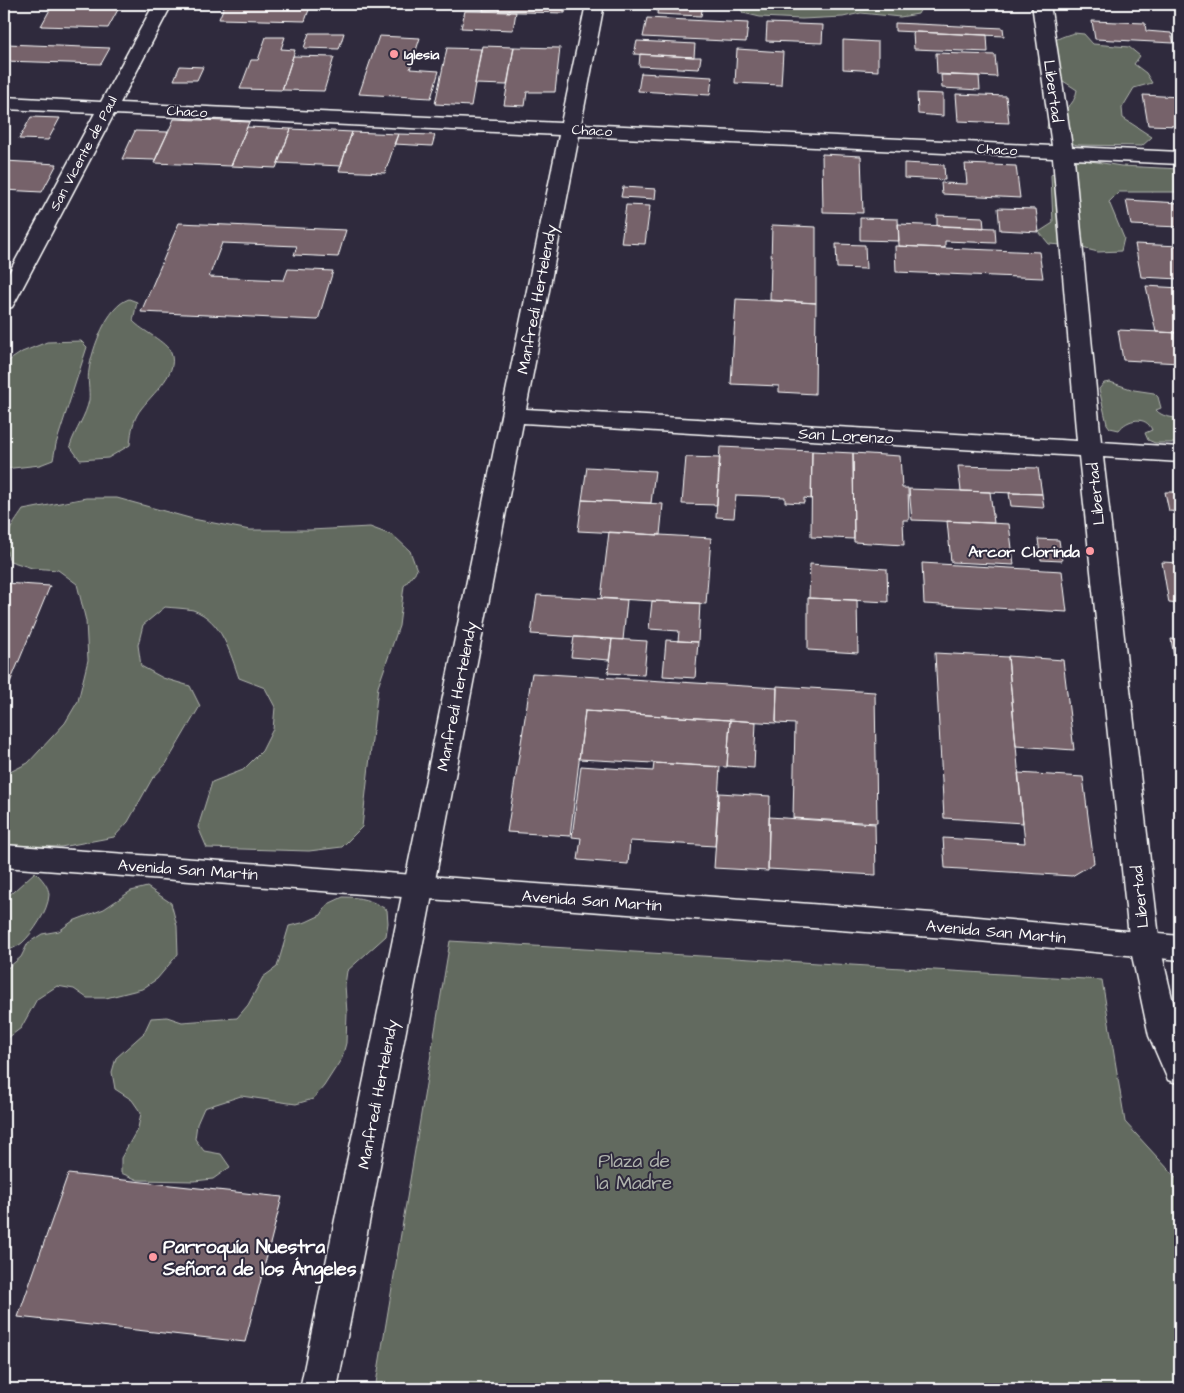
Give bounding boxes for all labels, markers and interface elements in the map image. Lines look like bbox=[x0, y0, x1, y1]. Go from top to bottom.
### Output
place label: Iglesia bbox=[404, 45, 440, 66]
marker: Iglesia bbox=[388, 48, 400, 60]
street label: Libertad bbox=[1038, 59, 1068, 124]
street label: San Vicente de Paul bbox=[45, 92, 123, 215]
street label: Chaco bbox=[166, 101, 208, 123]
street label: Chaco bbox=[571, 120, 613, 142]
street label: Chaco bbox=[976, 139, 1018, 161]
street label: Manfredi Hertelendy bbox=[512, 222, 563, 376]
street label: San Lorenzo bbox=[798, 423, 894, 449]
street label: Libertad bbox=[1082, 462, 1110, 526]
place label: Arcor Clorinda bbox=[968, 541, 1081, 563]
marker: Arcor Clorinda bbox=[1084, 545, 1096, 557]
street label: Manfredi Hertelendy bbox=[432, 619, 483, 773]
street label: Avenida San Martín bbox=[117, 854, 259, 886]
street label: Libertad bbox=[1126, 865, 1154, 929]
street label: Avenida San Martín bbox=[521, 885, 663, 917]
street label: Avenida San Martín bbox=[925, 915, 1067, 949]
street label: Manfredi Hertelendy bbox=[353, 1017, 404, 1171]
park label: Plaza de la Madre bbox=[596, 1148, 672, 1197]
place label: Parroquía Nuestra Señora de los Ángeles bbox=[162, 1234, 357, 1284]
marker: Parroquía Nuestra Señora de los Ángeles bbox=[147, 1251, 159, 1263]

